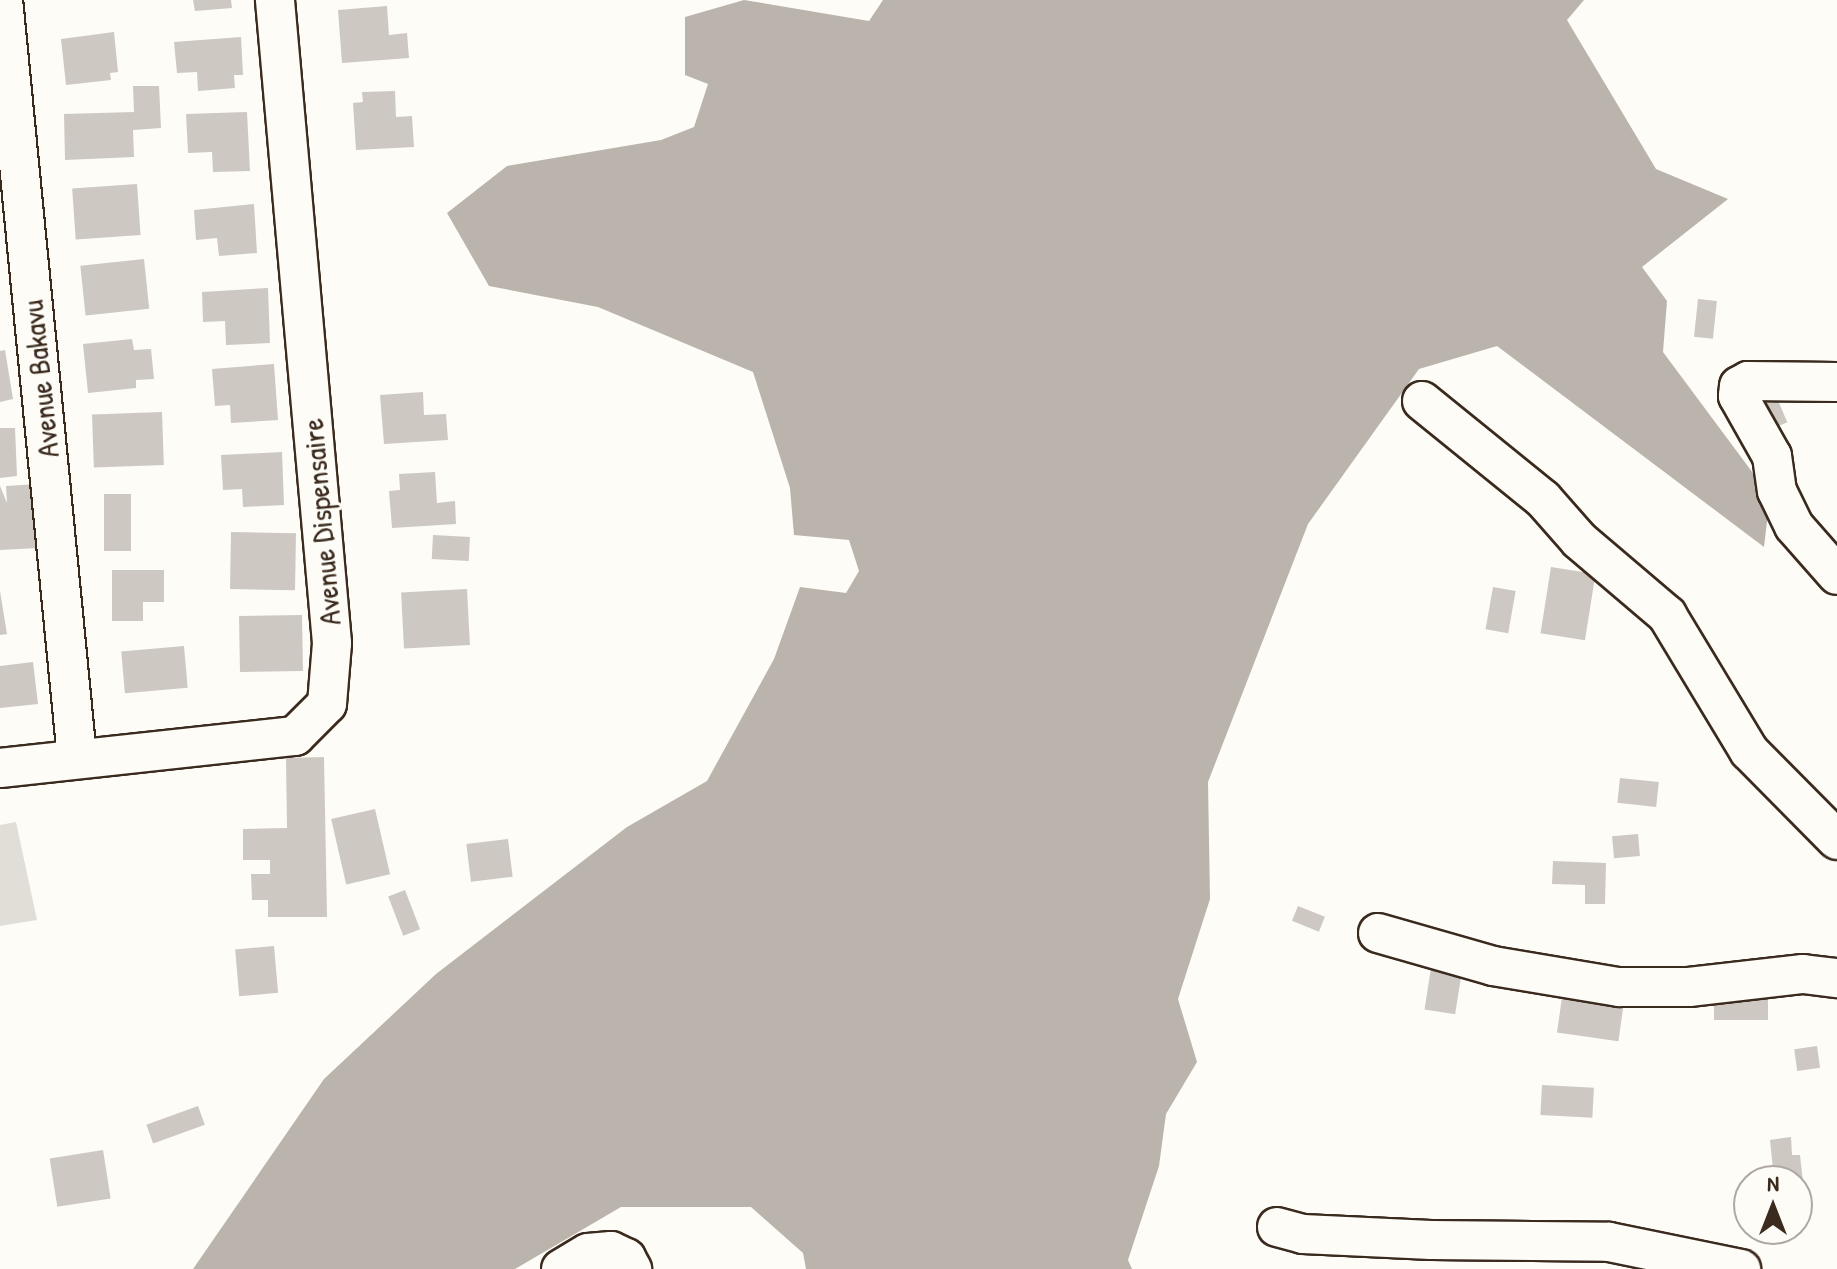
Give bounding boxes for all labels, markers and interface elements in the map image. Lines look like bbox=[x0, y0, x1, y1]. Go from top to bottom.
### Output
street label: Avenue Bakavu bbox=[14, 298, 66, 460]
street label: Avenue Dispensaire bbox=[294, 417, 348, 627]
north arrow bbox=[1733, 1165, 1813, 1245]
text: N bbox=[1767, 1168, 1779, 1198]

